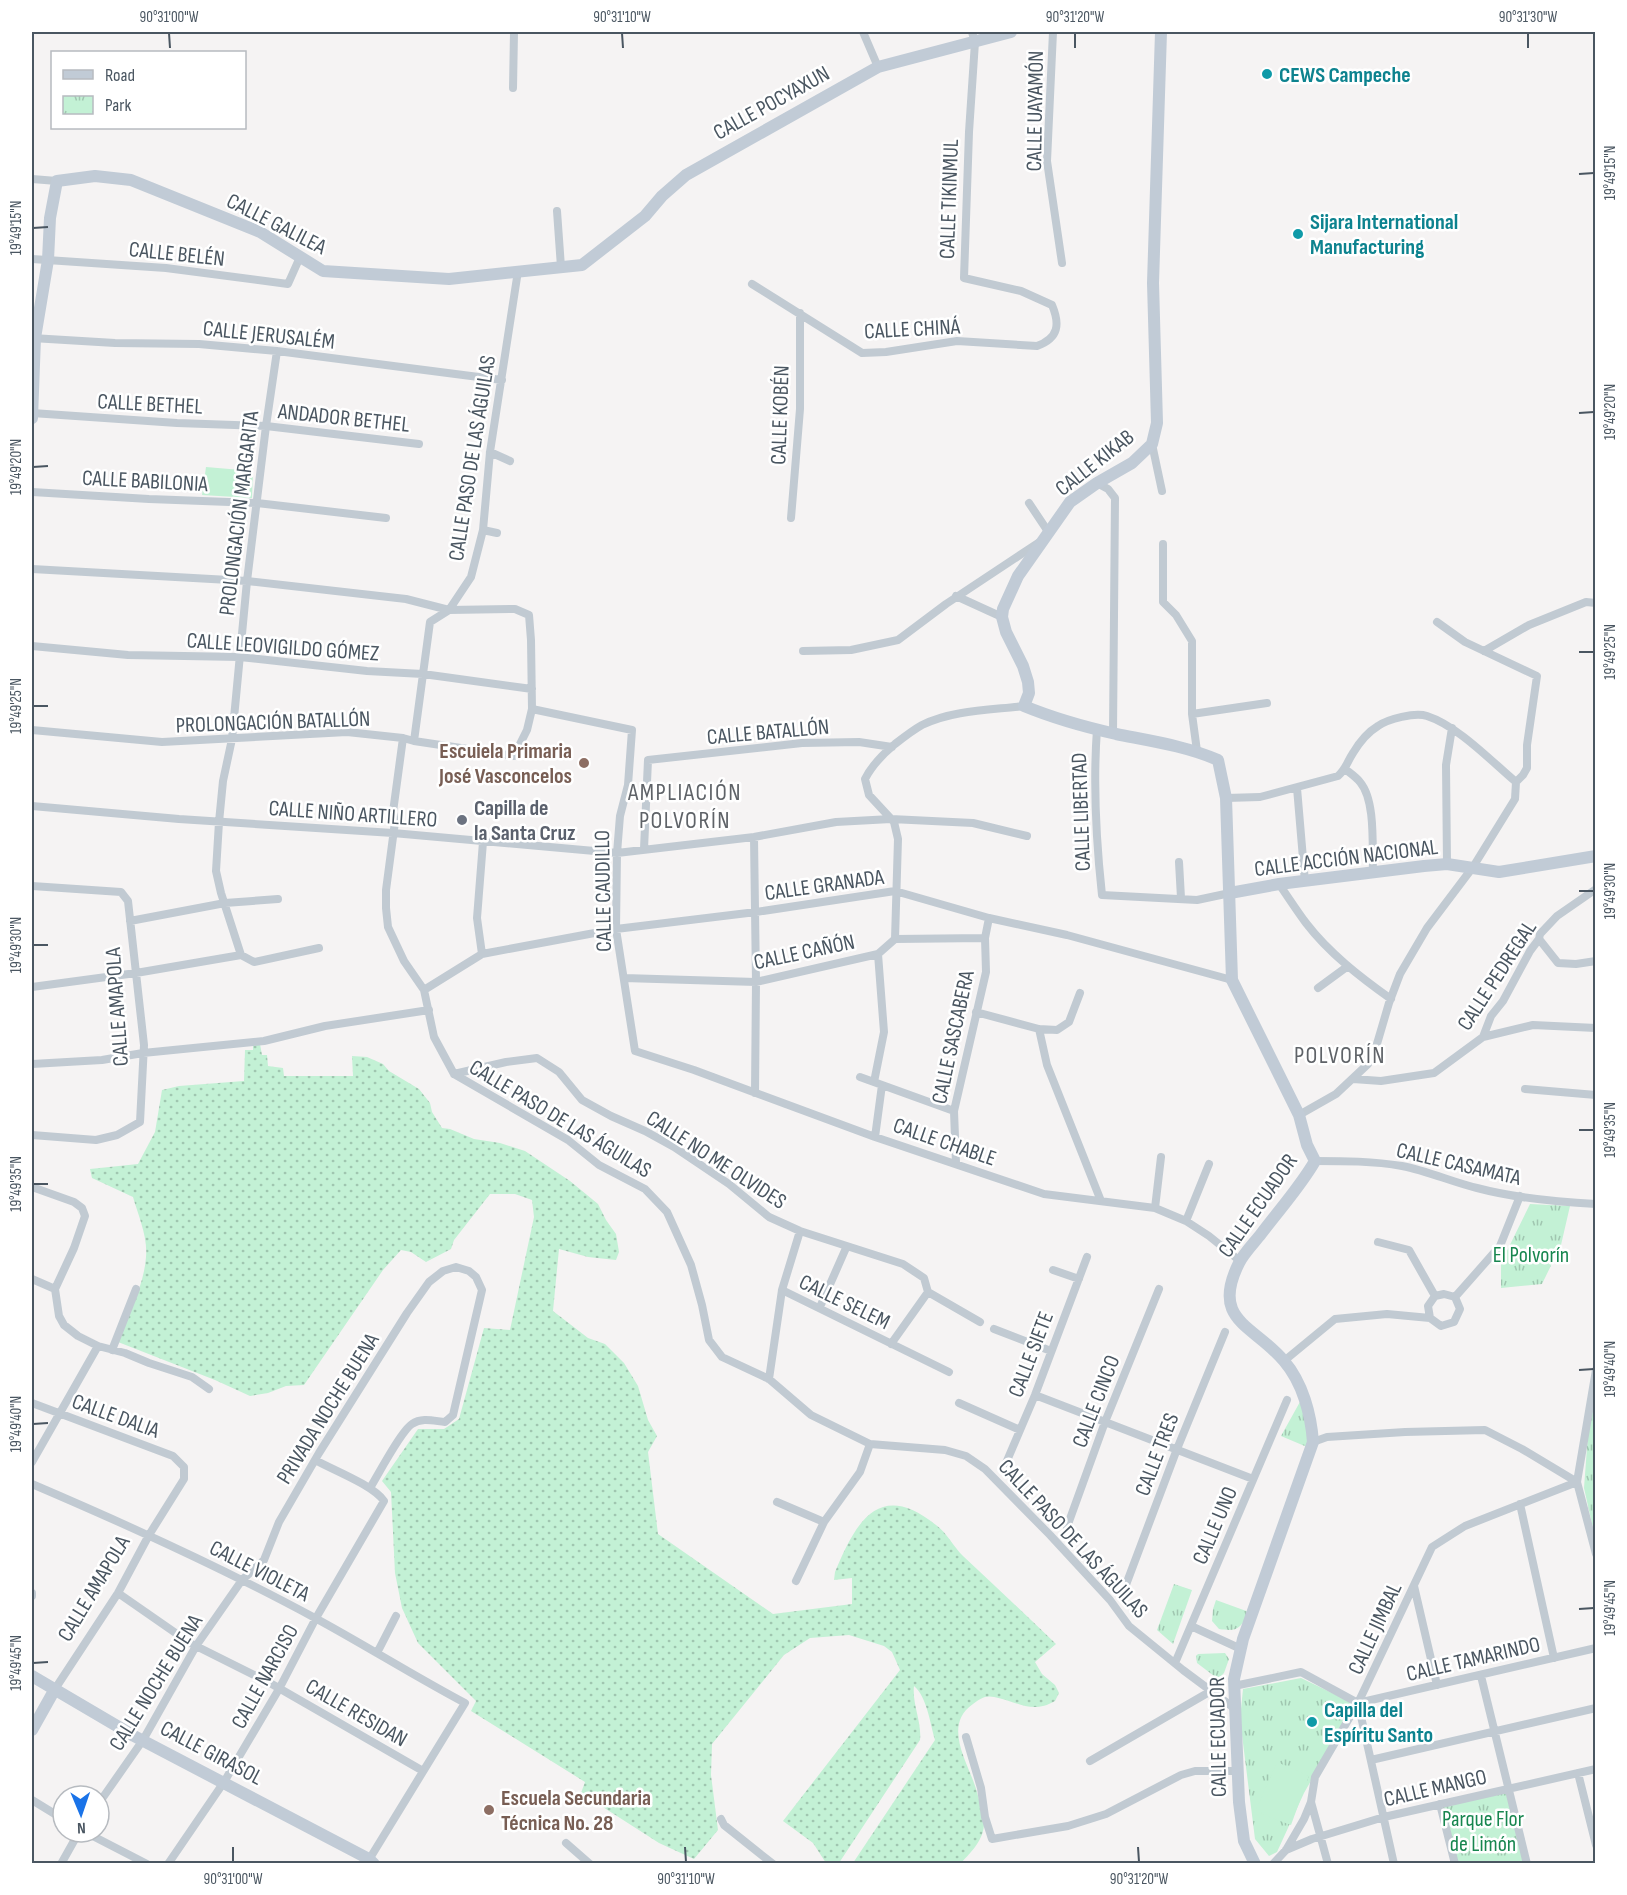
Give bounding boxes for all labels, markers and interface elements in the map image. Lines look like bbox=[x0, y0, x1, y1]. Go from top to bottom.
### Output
text: 90°31'00"W bbox=[140, 8, 199, 27]
text: 90°31'10"W bbox=[593, 8, 651, 27]
text: 90°31'20"W bbox=[1046, 8, 1104, 27]
text: 90°31'30"W bbox=[1499, 8, 1557, 27]
street label: CALLE UAYAMÓN bbox=[1021, 50, 1050, 172]
legend bbox=[51, 51, 246, 129]
street label: CALLE POCYAXUN bbox=[709, 60, 835, 146]
place label: CEWS Campeche bbox=[1279, 62, 1411, 89]
text: Road bbox=[105, 65, 135, 86]
marker: CEWS Campeche bbox=[1260, 67, 1274, 81]
text: Park bbox=[105, 95, 131, 116]
street label: CALLE TIKINMUL bbox=[934, 139, 965, 259]
text: 19°49'15"N bbox=[1601, 146, 1620, 200]
street label: CALLE GALILEA bbox=[222, 188, 331, 261]
text: 19°49'15"N bbox=[7, 201, 26, 255]
place label: Sijara International Manufacturing bbox=[1310, 209, 1458, 261]
marker: Sijara International Manufacturing bbox=[1291, 227, 1305, 241]
street label: CALLE BELÉN bbox=[128, 236, 226, 273]
street label: CALLE CHINÁ bbox=[863, 313, 961, 345]
street label: CALLE JERUSALÉM bbox=[202, 315, 336, 356]
street label: CALLE PASO DE LAS ÁGUILAS bbox=[443, 354, 502, 563]
street label: CALLE KOBÉN bbox=[765, 365, 796, 465]
text: 19°49'20"N bbox=[1601, 384, 1620, 440]
street label: CALLE BETHEL bbox=[97, 388, 203, 421]
street label: ANDADOR BETHEL bbox=[276, 398, 411, 439]
street label: PROLONGACIÓN MARGARITA bbox=[214, 409, 266, 617]
street label: CALLE KIKAB bbox=[1050, 424, 1140, 502]
text: 19°49'20"N bbox=[7, 439, 26, 495]
street label: CALLE BABILONIA bbox=[81, 465, 209, 498]
text: 19°49'25"N bbox=[1601, 624, 1620, 680]
street label: CALLE LEOVIGILDO GÓMEZ bbox=[186, 627, 380, 668]
text: 19°49'25"N bbox=[7, 678, 26, 734]
street label: PROLONGACIÓN BATALLÓN bbox=[175, 706, 371, 739]
street label: CALLE BATALLÓN bbox=[706, 714, 830, 751]
place label: Escuiela Primaria José Vasconcelos bbox=[438, 738, 572, 790]
street label: CALLE LIBERTAD bbox=[1066, 752, 1097, 872]
marker: Escuiela Primaria José Vasconcelos bbox=[577, 756, 591, 770]
district label: AMPLIACIÓN POLVORÍN bbox=[627, 778, 742, 835]
street label: CALLE NIÑO ARTILLERO bbox=[268, 795, 438, 834]
place label: Capilla de la Santa Cruz bbox=[474, 795, 576, 847]
marker: Capilla de la Santa Cruz bbox=[455, 813, 469, 827]
street label: CALLE CAUDILLO bbox=[589, 830, 618, 952]
street label: CALLE ACCIÓN NACIONAL bbox=[1253, 834, 1439, 883]
text: 19°49'30"N bbox=[1601, 863, 1620, 919]
street label: CALLE GRANADA bbox=[763, 864, 886, 907]
street label: CALLE PEDREGAL bbox=[1452, 916, 1543, 1036]
text: 19°49'30"N bbox=[7, 917, 26, 973]
street label: CALLE CAÑÓN bbox=[751, 929, 857, 976]
street label: CALLE AMAPOLA bbox=[100, 946, 135, 1067]
street label: CALLE SASCABERA bbox=[926, 968, 981, 1106]
district label: POLVORÍN bbox=[1294, 1041, 1386, 1070]
street label: CALLE PASO DE LAS ÁGUILAS bbox=[464, 1054, 656, 1184]
text: 19°49'35"N bbox=[1601, 1102, 1620, 1158]
street label: CALLE NO ME OLVIDES bbox=[641, 1105, 791, 1216]
street label: CALLE CHABLE bbox=[889, 1112, 1000, 1173]
street label: CALLE CASAMATA bbox=[1394, 1137, 1524, 1192]
street label: CALLE ECUADOR bbox=[1213, 1149, 1304, 1263]
text: 19°49'35"N bbox=[7, 1156, 26, 1212]
park label: El Polvorín bbox=[1493, 1242, 1569, 1269]
street label: CALLE SELEM bbox=[795, 1269, 894, 1336]
street label: CALLE SIETE bbox=[1003, 1308, 1060, 1401]
street label: PRIVADA NOCHE BUENA bbox=[271, 1328, 386, 1489]
text: 19°49'40"N bbox=[1601, 1341, 1620, 1397]
street label: CALLE CINCO bbox=[1066, 1352, 1126, 1452]
street label: CALLE DALIA bbox=[68, 1388, 163, 1445]
text: 19°49'40"N bbox=[7, 1396, 26, 1452]
street label: CALLE TRES bbox=[1129, 1409, 1186, 1500]
street label: CALLE PASO DE LAS ÁGUILAS bbox=[992, 1454, 1154, 1624]
street label: CALLE UNO bbox=[1187, 1483, 1244, 1569]
street label: CALLE AMAPOLA bbox=[52, 1530, 137, 1647]
street label: CALLE VIOLETA bbox=[205, 1535, 314, 1608]
street label: CALLE JIMBAL bbox=[1342, 1578, 1408, 1679]
text: 19°49'45"N bbox=[1601, 1580, 1620, 1636]
street label: CALLE NOCHE BUENA bbox=[104, 1609, 209, 1756]
street label: CALLE NARCISO bbox=[226, 1620, 305, 1734]
street label: CALLE TAMARINDO bbox=[1404, 1631, 1543, 1688]
text: 19°49'45"N bbox=[7, 1635, 26, 1691]
street label: CALLE RESIDAN bbox=[300, 1673, 412, 1753]
street label: CALLE ECUADOR bbox=[1204, 1677, 1233, 1797]
place label: Capilla del Espíritu Santo bbox=[1324, 1697, 1433, 1749]
street label: CALLE GIRASOL bbox=[155, 1715, 267, 1792]
marker: Capilla del Espíritu Santo bbox=[1305, 1715, 1319, 1729]
street label: CALLE MANGO bbox=[1381, 1764, 1489, 1813]
north arrow bbox=[51, 1784, 111, 1844]
place label: Escuela Secundaria Técnica No. 28 bbox=[501, 1785, 651, 1837]
marker: Escuela Secundaria Técnica No. 28 bbox=[482, 1803, 496, 1817]
park label: Parque Flor de Limón bbox=[1442, 1806, 1524, 1858]
text: N bbox=[77, 1818, 86, 1837]
text: 90°31'00"W bbox=[204, 1870, 263, 1889]
text: 90°31'10"W bbox=[657, 1870, 715, 1889]
text: 90°31'20"W bbox=[1110, 1870, 1168, 1889]

